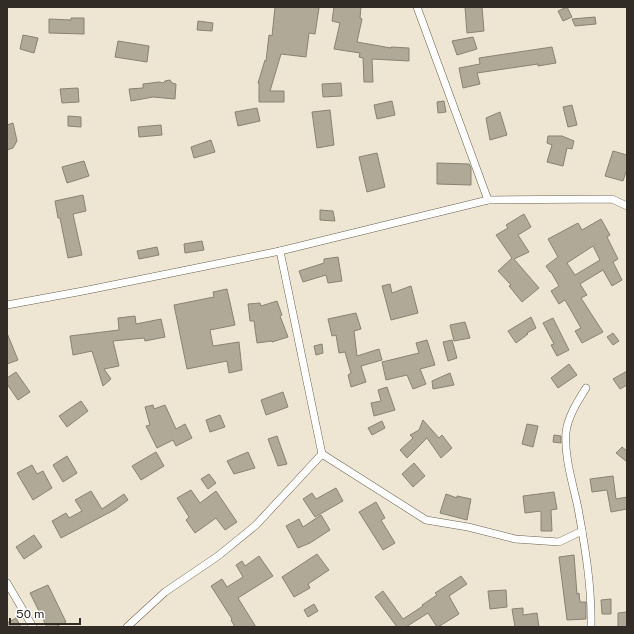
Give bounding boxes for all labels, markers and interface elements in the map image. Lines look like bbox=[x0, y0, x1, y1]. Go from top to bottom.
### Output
scale bar bbox=[10, 600, 80, 626]
text: 50 m bbox=[16, 607, 44, 621]

